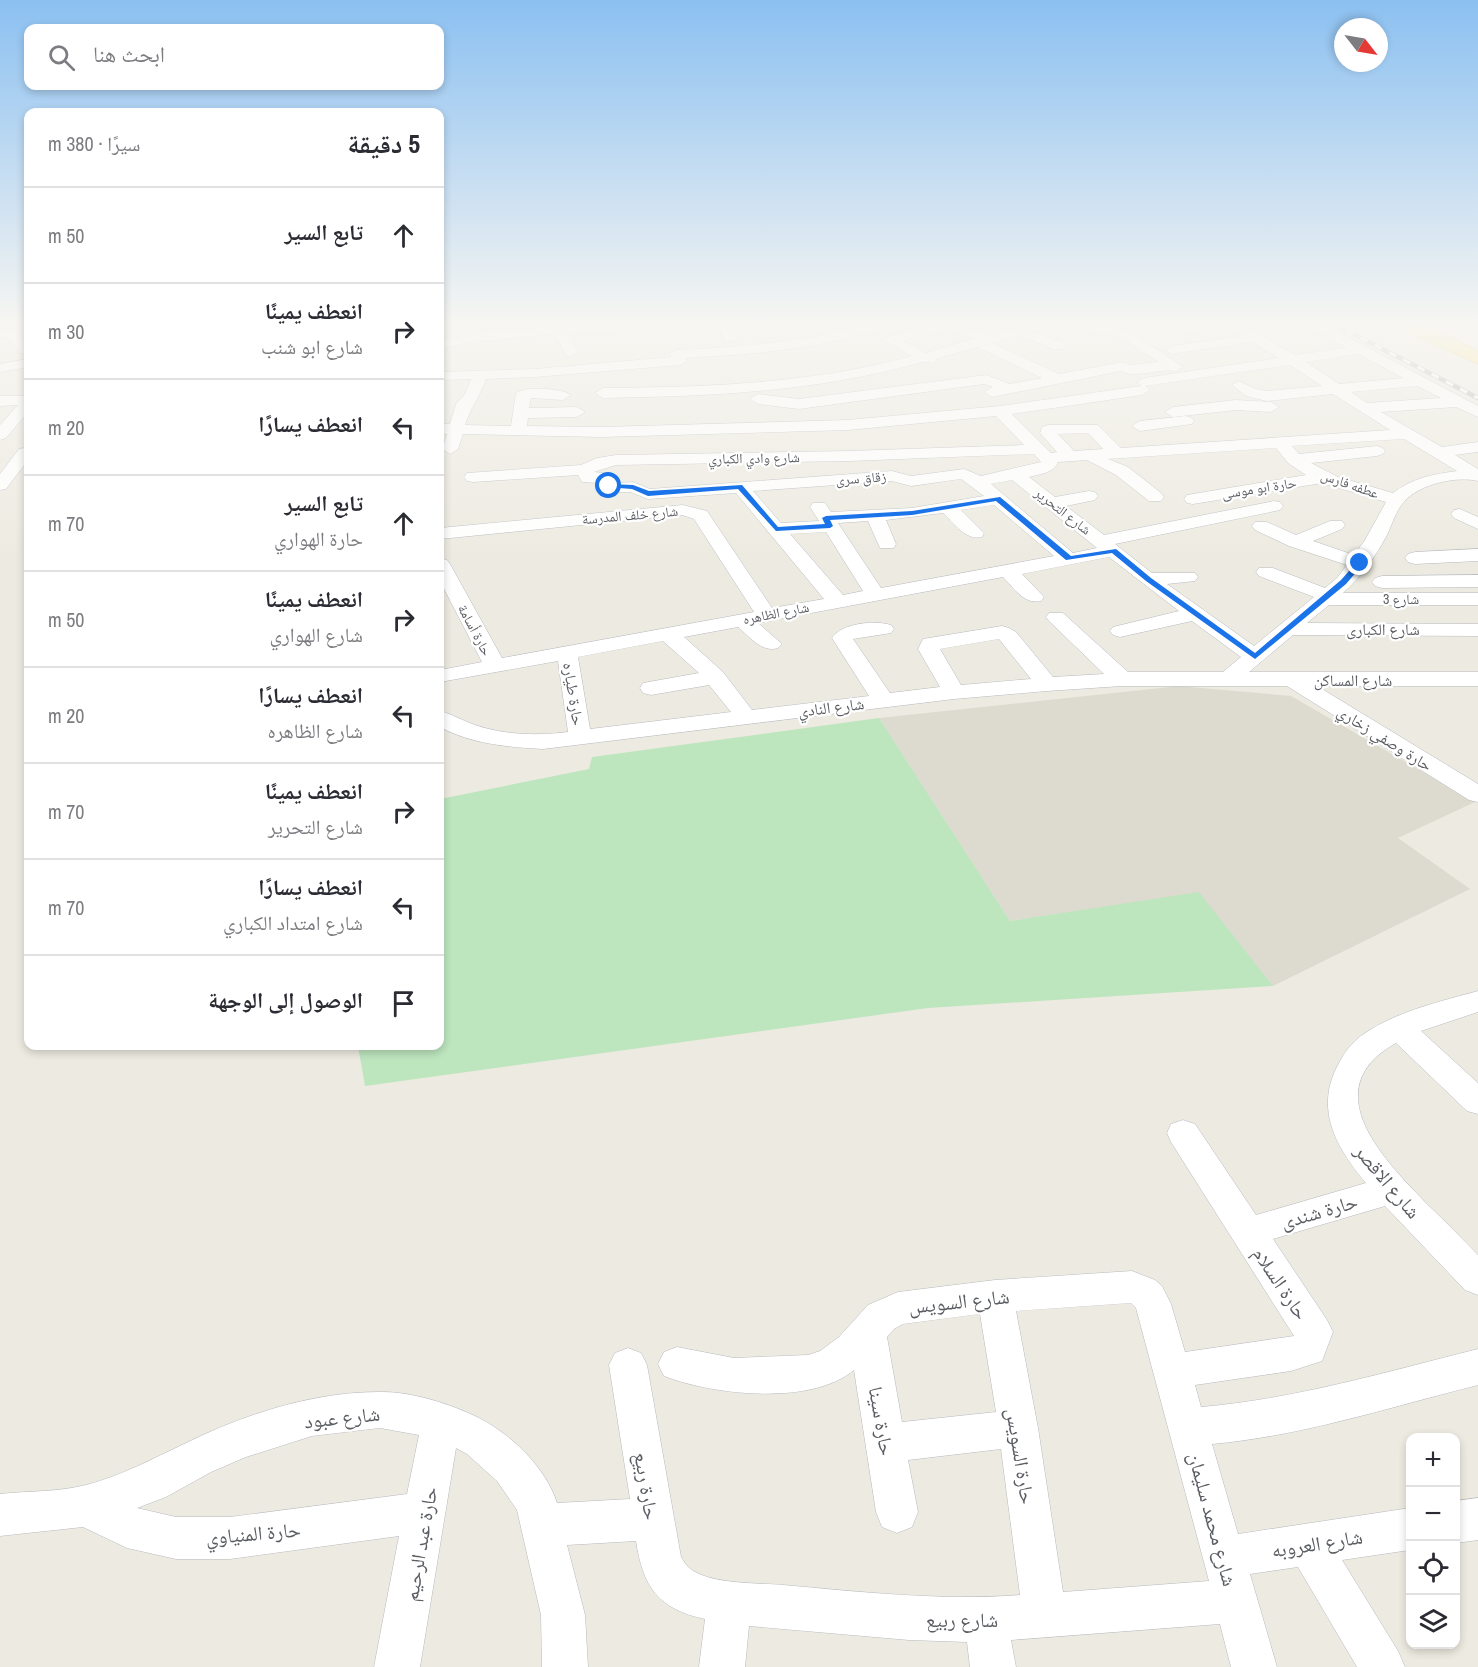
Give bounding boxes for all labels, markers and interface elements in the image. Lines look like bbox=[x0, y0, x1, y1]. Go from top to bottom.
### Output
north arrow bbox=[1334, 18, 1388, 72]
search box bbox=[24, 24, 444, 90]
text: ابحث هنا bbox=[93, 39, 165, 69]
icon: search bbox=[45, 41, 78, 74]
text: 5 دقيقة bbox=[348, 126, 420, 161]
text: سيرًا · 380 m bbox=[48, 130, 141, 157]
text: تابع السير bbox=[285, 217, 363, 247]
icon: ahead bbox=[387, 219, 420, 252]
text: 50 m bbox=[48, 222, 84, 249]
text: انعطف يمينًا bbox=[265, 296, 363, 326]
icon: right bbox=[387, 315, 420, 348]
text: 30 m bbox=[48, 318, 84, 345]
text: شارع ابو شنب bbox=[261, 333, 363, 360]
text: انعطف يسارًا bbox=[258, 409, 363, 439]
icon: left bbox=[387, 411, 420, 444]
text: 20 m bbox=[48, 414, 84, 441]
street label: شارع وادي الكباري bbox=[708, 448, 800, 470]
street label: عطفه فارس bbox=[1319, 466, 1381, 502]
street label: زقاق سرى bbox=[835, 467, 887, 489]
route start bbox=[595, 472, 621, 498]
street label: حارة ابو موسى bbox=[1220, 473, 1298, 503]
street label: شارع التحرير bbox=[1030, 483, 1095, 539]
text: تابع السير bbox=[285, 488, 363, 518]
street label: شارع خلف المدرسة bbox=[581, 502, 679, 529]
icon: ahead bbox=[387, 507, 420, 540]
text: 70 m bbox=[48, 510, 84, 537]
text: حارة الهواري bbox=[274, 525, 363, 552]
route end bbox=[1346, 549, 1372, 575]
text: انعطف يمينًا bbox=[265, 584, 363, 614]
street label: شارع 3 bbox=[1383, 590, 1419, 609]
street label: شارع الظاهره bbox=[741, 598, 811, 629]
street label: حارة أسامة bbox=[454, 601, 496, 659]
icon: right bbox=[387, 603, 420, 636]
text: 50 m bbox=[48, 606, 84, 633]
street label: شارع الكبارى bbox=[1346, 618, 1420, 640]
text: شارع الهواري bbox=[270, 621, 363, 648]
street label: حارة طياره bbox=[558, 661, 590, 727]
street label: شارع المساكن bbox=[1314, 669, 1392, 691]
text: انعطف يسارًا bbox=[258, 680, 363, 710]
street label: شارع النادي bbox=[797, 692, 866, 724]
icon: left bbox=[387, 699, 420, 732]
street label: حارة وصفي زخاري bbox=[1332, 700, 1437, 778]
text: 20 m bbox=[48, 702, 84, 729]
text: شارع الظاهره bbox=[267, 717, 363, 744]
text: انعطف يمينًا bbox=[265, 776, 363, 806]
icon: right bbox=[387, 795, 420, 828]
text: 70 m bbox=[48, 798, 84, 825]
text: شارع التحرير bbox=[268, 813, 363, 840]
text: انعطف يسارًا bbox=[258, 872, 363, 902]
icon: left bbox=[387, 891, 420, 924]
text: 70 m bbox=[48, 894, 84, 921]
text: شارع امتداد الكباري bbox=[223, 909, 363, 936]
text: الوصول إلى الوجهة bbox=[208, 985, 363, 1015]
icon: arrive bbox=[387, 987, 420, 1020]
street label: شارع الاقصر bbox=[1348, 1137, 1427, 1224]
street label: حارة شندى bbox=[1277, 1187, 1361, 1235]
street label: حارة السلام bbox=[1246, 1241, 1315, 1326]
street label: شارع السويس bbox=[907, 1282, 1011, 1320]
street label: حارة سينا bbox=[863, 1384, 901, 1458]
street label: شارع عبود bbox=[303, 1400, 381, 1434]
street label: حارة السويس bbox=[1000, 1406, 1042, 1506]
map controls bbox=[1406, 1433, 1460, 1649]
button: + bbox=[1406, 1433, 1460, 1487]
street label: شارع محمد سليمان bbox=[1182, 1449, 1244, 1589]
street label: حارة ربيع bbox=[628, 1450, 666, 1522]
street label: حارة عبد الرحيم bbox=[397, 1484, 444, 1604]
button: − bbox=[1406, 1487, 1460, 1541]
street label: حارة المنياوي bbox=[204, 1515, 302, 1554]
street label: شارع العروبه bbox=[1270, 1522, 1364, 1564]
button: locate bbox=[1406, 1541, 1460, 1595]
button: layers bbox=[1406, 1595, 1460, 1649]
street label: شارع ربيع bbox=[926, 1606, 998, 1633]

